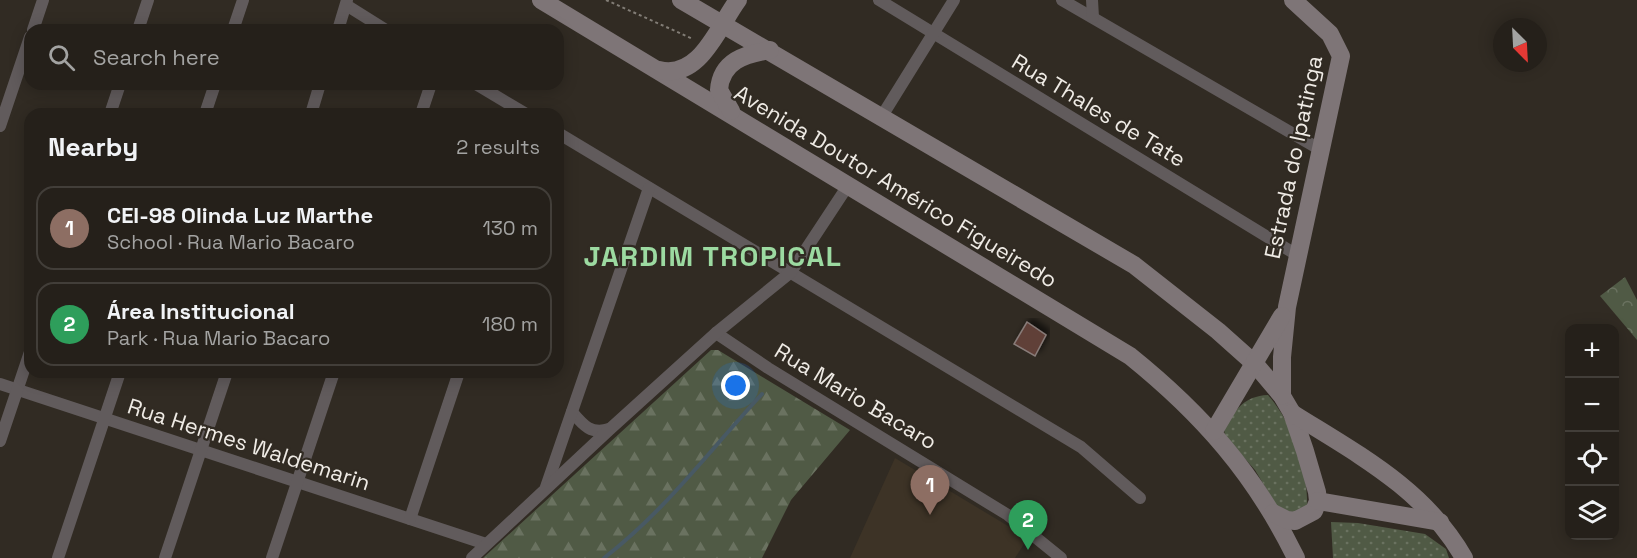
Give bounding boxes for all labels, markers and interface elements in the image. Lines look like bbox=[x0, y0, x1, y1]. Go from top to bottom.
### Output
north arrow bbox=[1493, 18, 1547, 72]
search box bbox=[24, 24, 564, 90]
icon: search bbox=[45, 41, 78, 74]
text: Search here bbox=[93, 43, 220, 71]
street label: Rua Thales de Tate bbox=[1007, 47, 1191, 173]
street label: Estrada do Ipatinga bbox=[1258, 52, 1328, 261]
street label: Avenida Doutor Américo Figueiredo bbox=[729, 78, 1063, 294]
text: Nearby bbox=[48, 130, 138, 164]
text: 2 results bbox=[456, 134, 540, 160]
text: CEI-98 Olinda Luz Marthe bbox=[107, 201, 373, 229]
text: 1 bbox=[65, 215, 74, 241]
text: 130 m bbox=[482, 215, 538, 241]
text: School · Rua Mario Bacaro bbox=[107, 229, 355, 255]
district label: JARDIM TROPICAL bbox=[583, 238, 843, 274]
text: Área Institucional bbox=[107, 297, 295, 325]
text: 2 bbox=[64, 311, 75, 337]
text: 180 m bbox=[482, 311, 538, 337]
map controls bbox=[1565, 324, 1619, 540]
button: + bbox=[1565, 324, 1619, 378]
text: Park · Rua Mario Bacaro bbox=[107, 325, 330, 351]
street label: Rua Mario Bacaro bbox=[770, 336, 942, 456]
your location bbox=[721, 371, 750, 400]
button: − bbox=[1565, 378, 1619, 432]
street label: Rua Hermes Waldemarin bbox=[124, 392, 374, 496]
button: locate bbox=[1565, 432, 1619, 486]
pin: 1 bbox=[910, 466, 950, 515]
button: layers bbox=[1565, 486, 1619, 540]
pin: 2 bbox=[1008, 500, 1048, 550]

